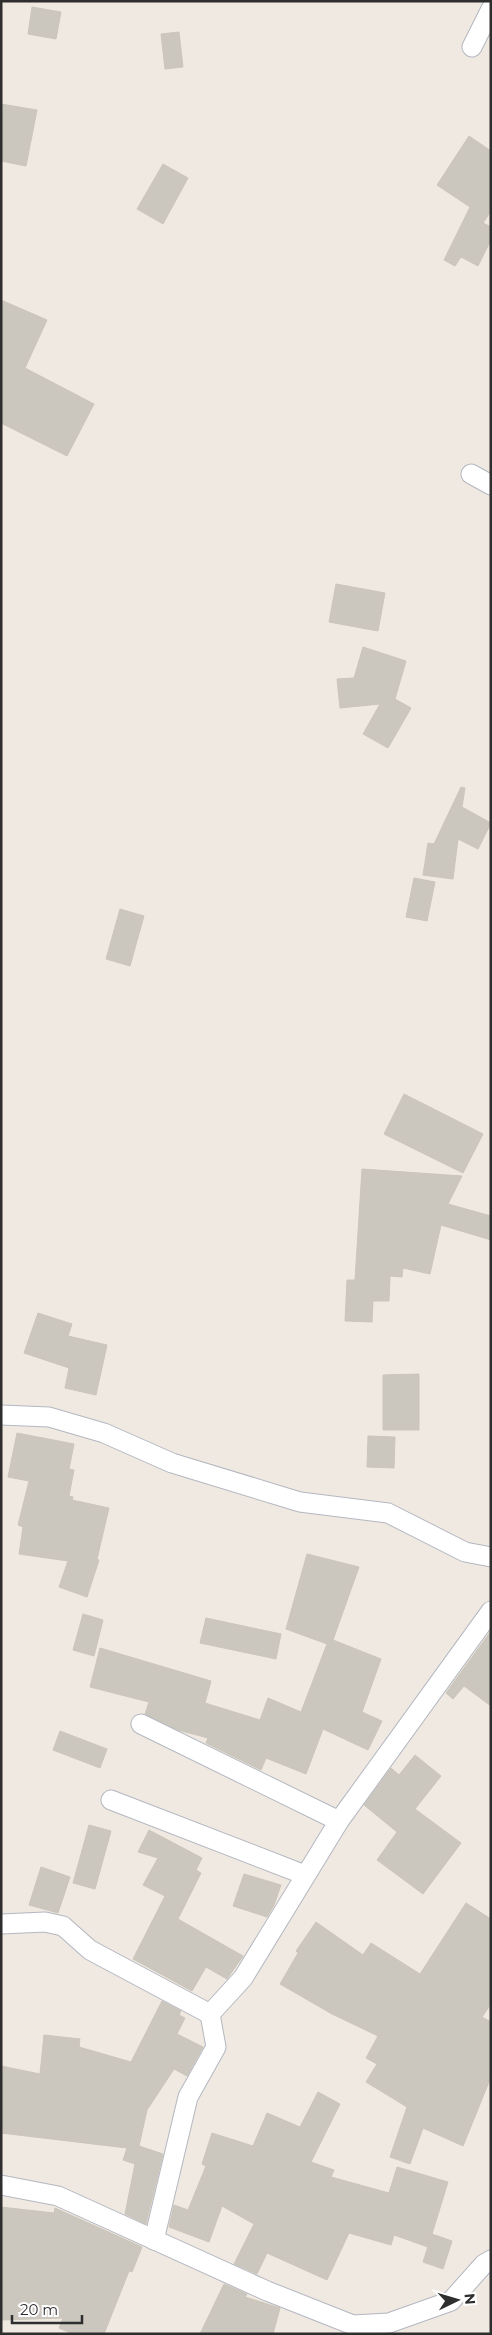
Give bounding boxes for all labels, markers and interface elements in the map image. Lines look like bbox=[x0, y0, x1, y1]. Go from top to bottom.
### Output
north arrow bbox=[432, 2275, 482, 2325]
scale bar bbox=[12, 2292, 82, 2324]
text: N bbox=[460, 2292, 479, 2305]
text: 20 m bbox=[20, 2300, 58, 2319]

